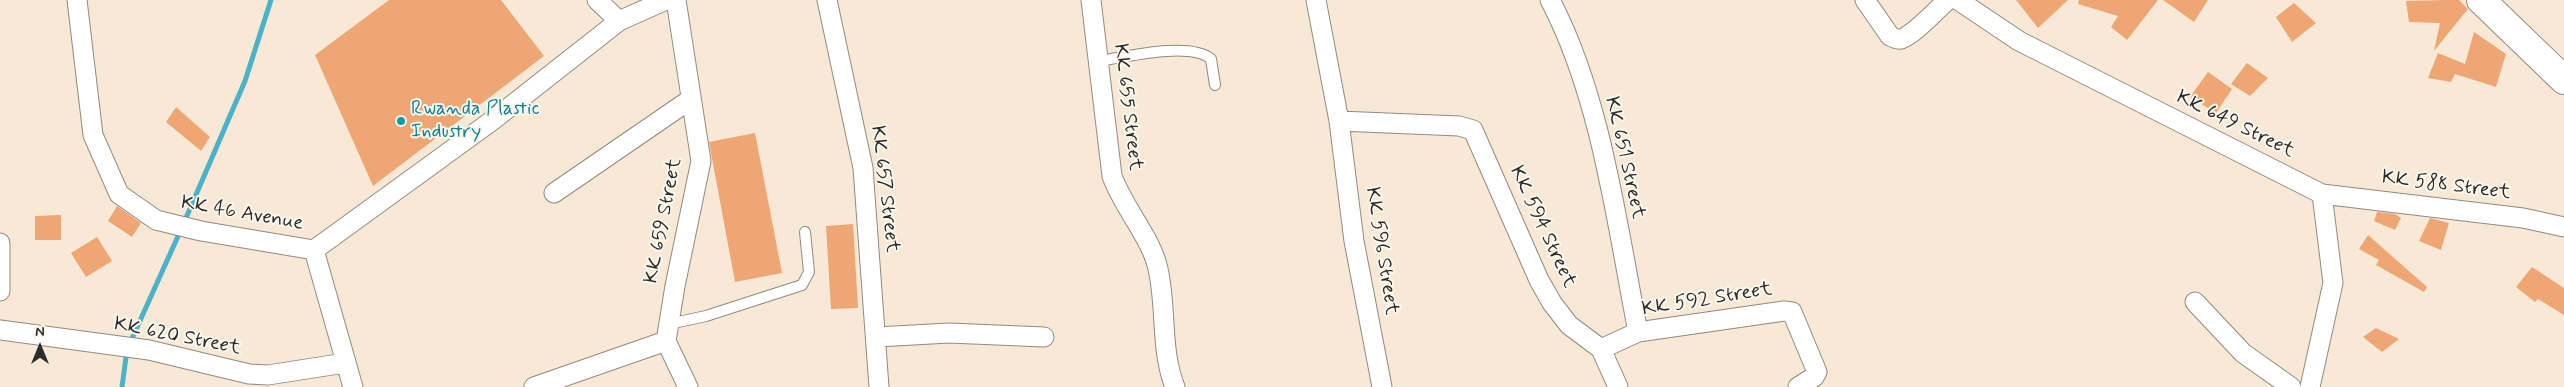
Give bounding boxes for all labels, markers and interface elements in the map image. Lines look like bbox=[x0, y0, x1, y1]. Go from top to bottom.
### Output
street label: KK 655 Street bbox=[1107, 42, 1147, 172]
street label: KK 649 Street bbox=[2172, 86, 2298, 164]
street label: KK 651 Street bbox=[1598, 95, 1650, 221]
place label: Rwanda Plastic Industry bbox=[411, 98, 540, 145]
marker: Rwanda Plastic Industry bbox=[395, 115, 407, 127]
street label: KK 657 Street bbox=[864, 124, 904, 254]
street label: KK 659 Street bbox=[640, 156, 688, 286]
street label: KK 594 Street bbox=[1503, 162, 1581, 292]
street label: KK 588 Street bbox=[2380, 166, 2512, 206]
street label: KK 596 Street bbox=[1359, 185, 1403, 317]
street label: KK 46 Avenue bbox=[179, 191, 305, 237]
street label: KK 592 Street bbox=[1640, 278, 1774, 322]
street label: KK 620 Street bbox=[112, 313, 242, 361]
north arrow bbox=[15, 322, 65, 372]
text: N bbox=[35, 323, 45, 341]

